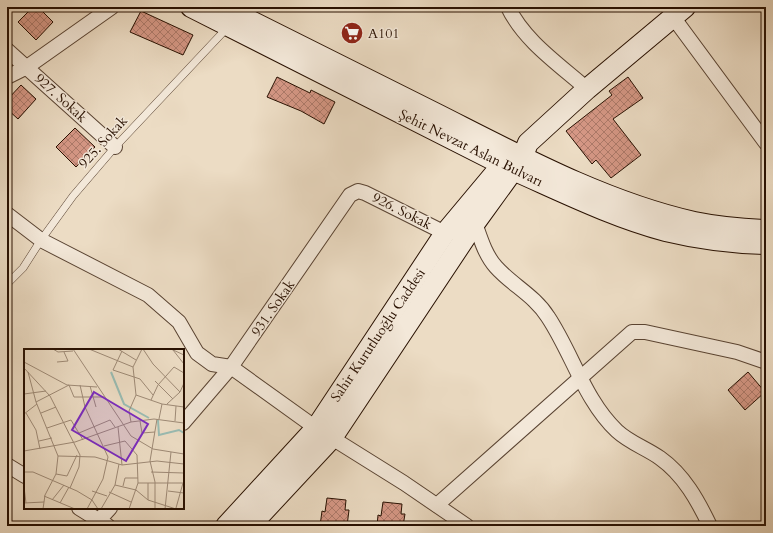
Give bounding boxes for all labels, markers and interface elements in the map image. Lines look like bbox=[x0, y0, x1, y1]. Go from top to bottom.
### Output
supermarket icon: A101 bbox=[339, 20, 365, 46]
place label: A101 bbox=[368, 24, 399, 43]
street label: 927. Sokak bbox=[31, 69, 92, 127]
street label: Şehit Nevzat Aslan Bulvarı bbox=[396, 105, 546, 191]
street label: 925. Sokak bbox=[74, 111, 132, 172]
street label: 926. Sokak bbox=[369, 188, 435, 234]
street label: Sahir Kurutluoğlu Caddesi bbox=[326, 264, 430, 405]
street label: 931. Sokak bbox=[247, 276, 300, 340]
inset map bbox=[24, 349, 184, 509]

